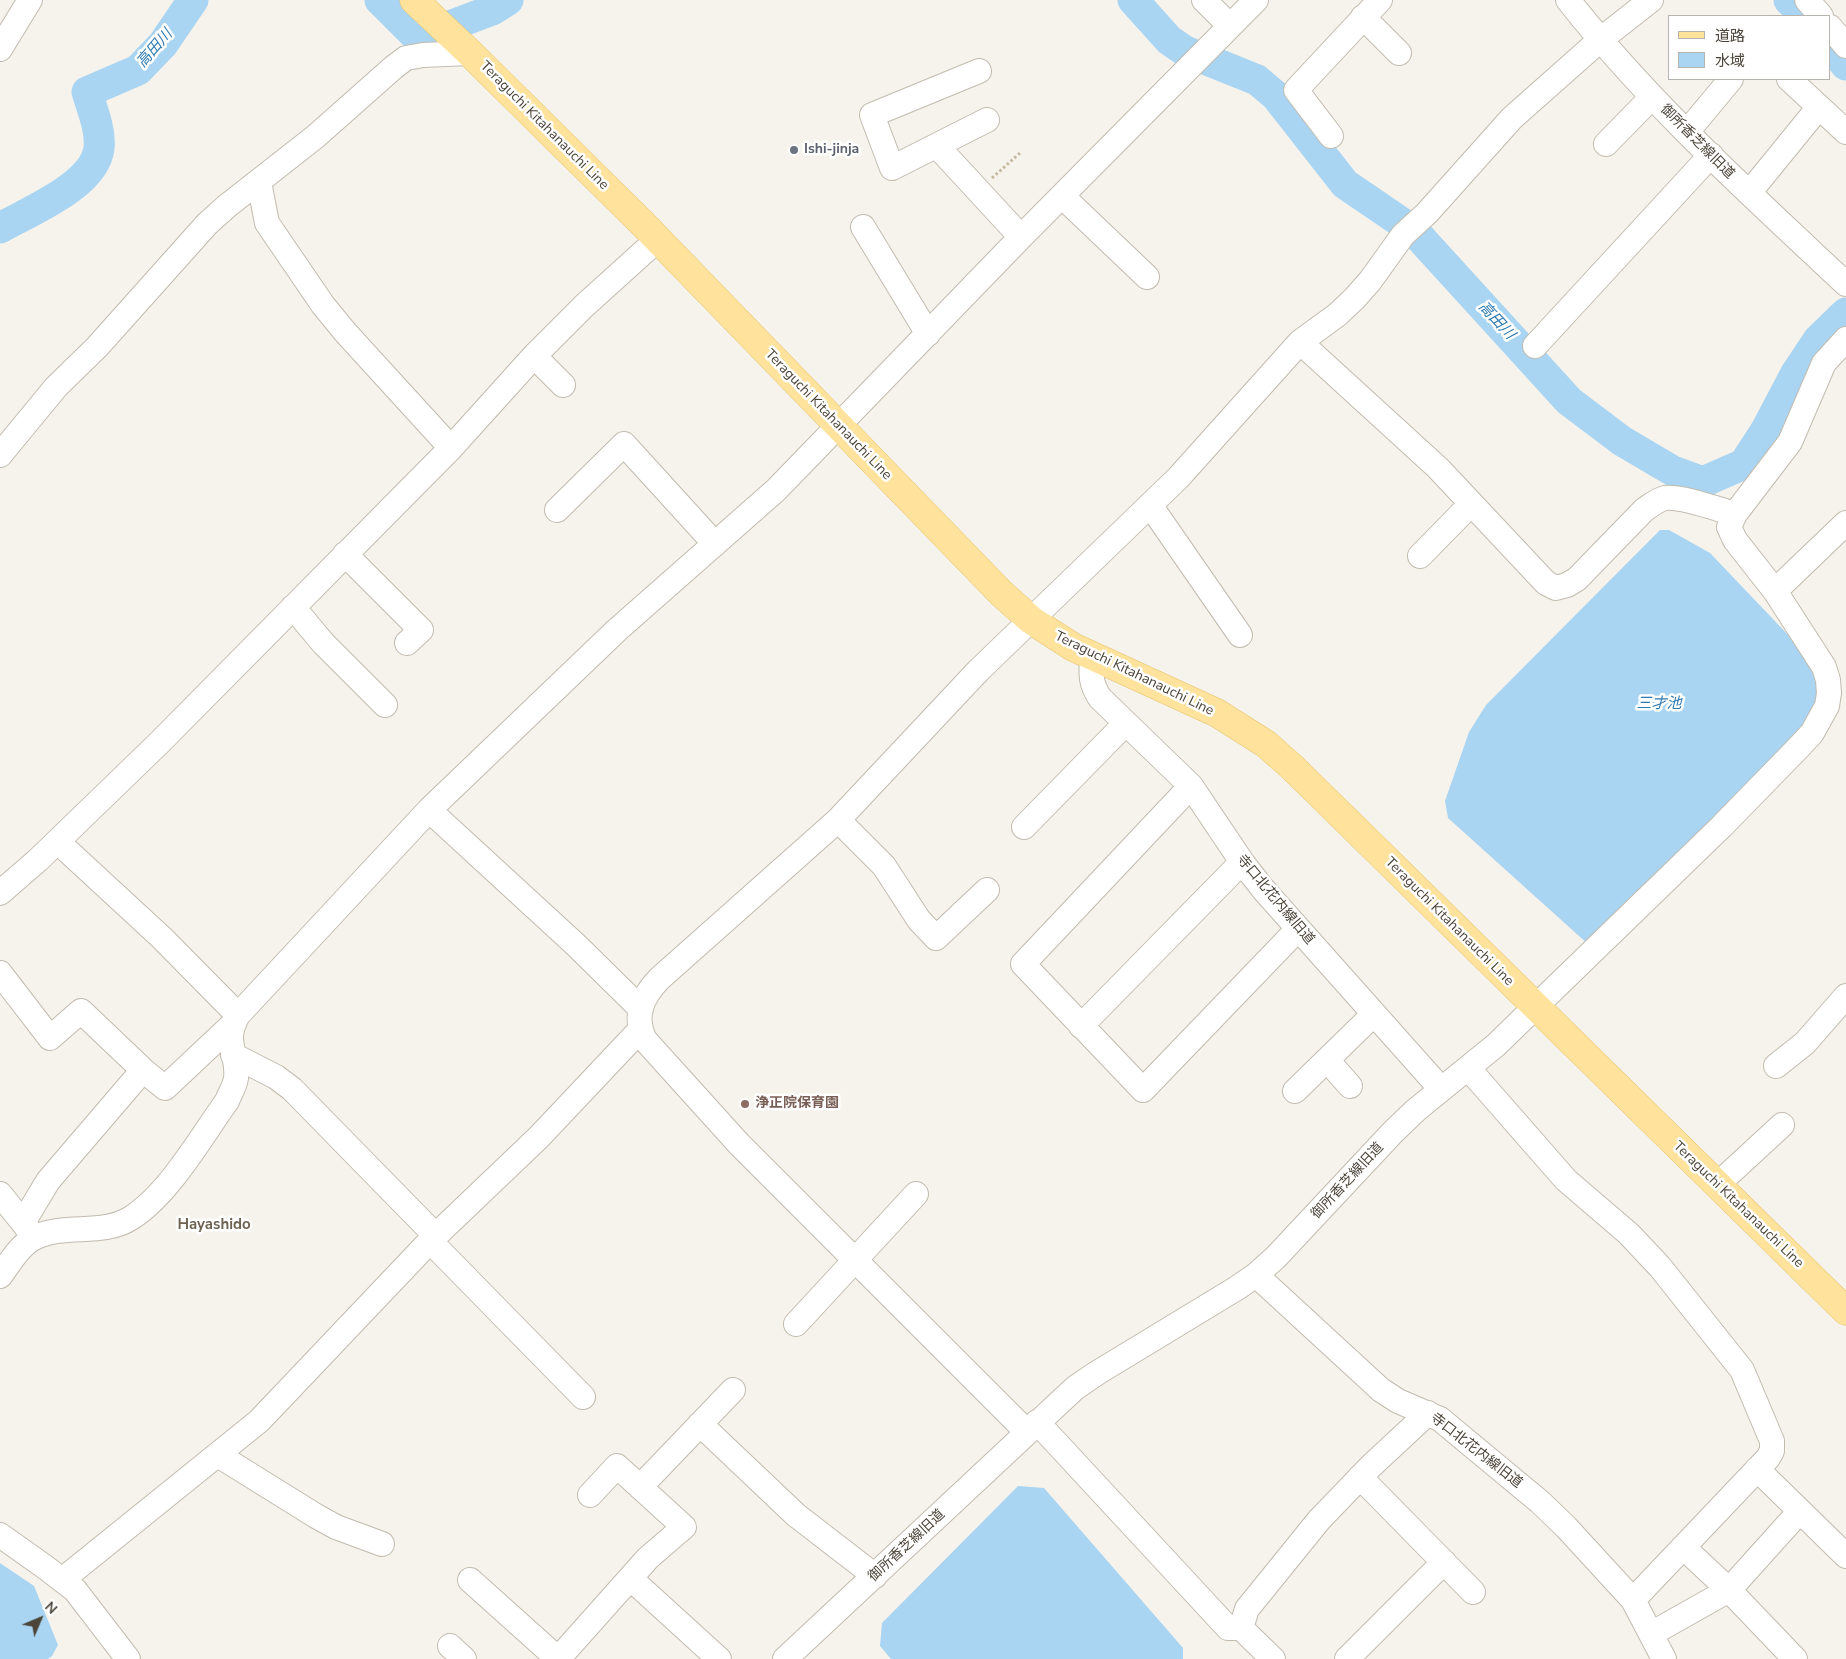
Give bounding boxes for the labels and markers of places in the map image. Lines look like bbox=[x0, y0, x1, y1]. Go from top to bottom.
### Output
place label: Ishi-jinja bbox=[804, 142, 859, 158]
marker: Ishi-jinja bbox=[788, 144, 800, 156]
place label: 浄正院保育園 bbox=[755, 1096, 839, 1112]
marker: 浄正院保育園 bbox=[739, 1098, 751, 1110]

